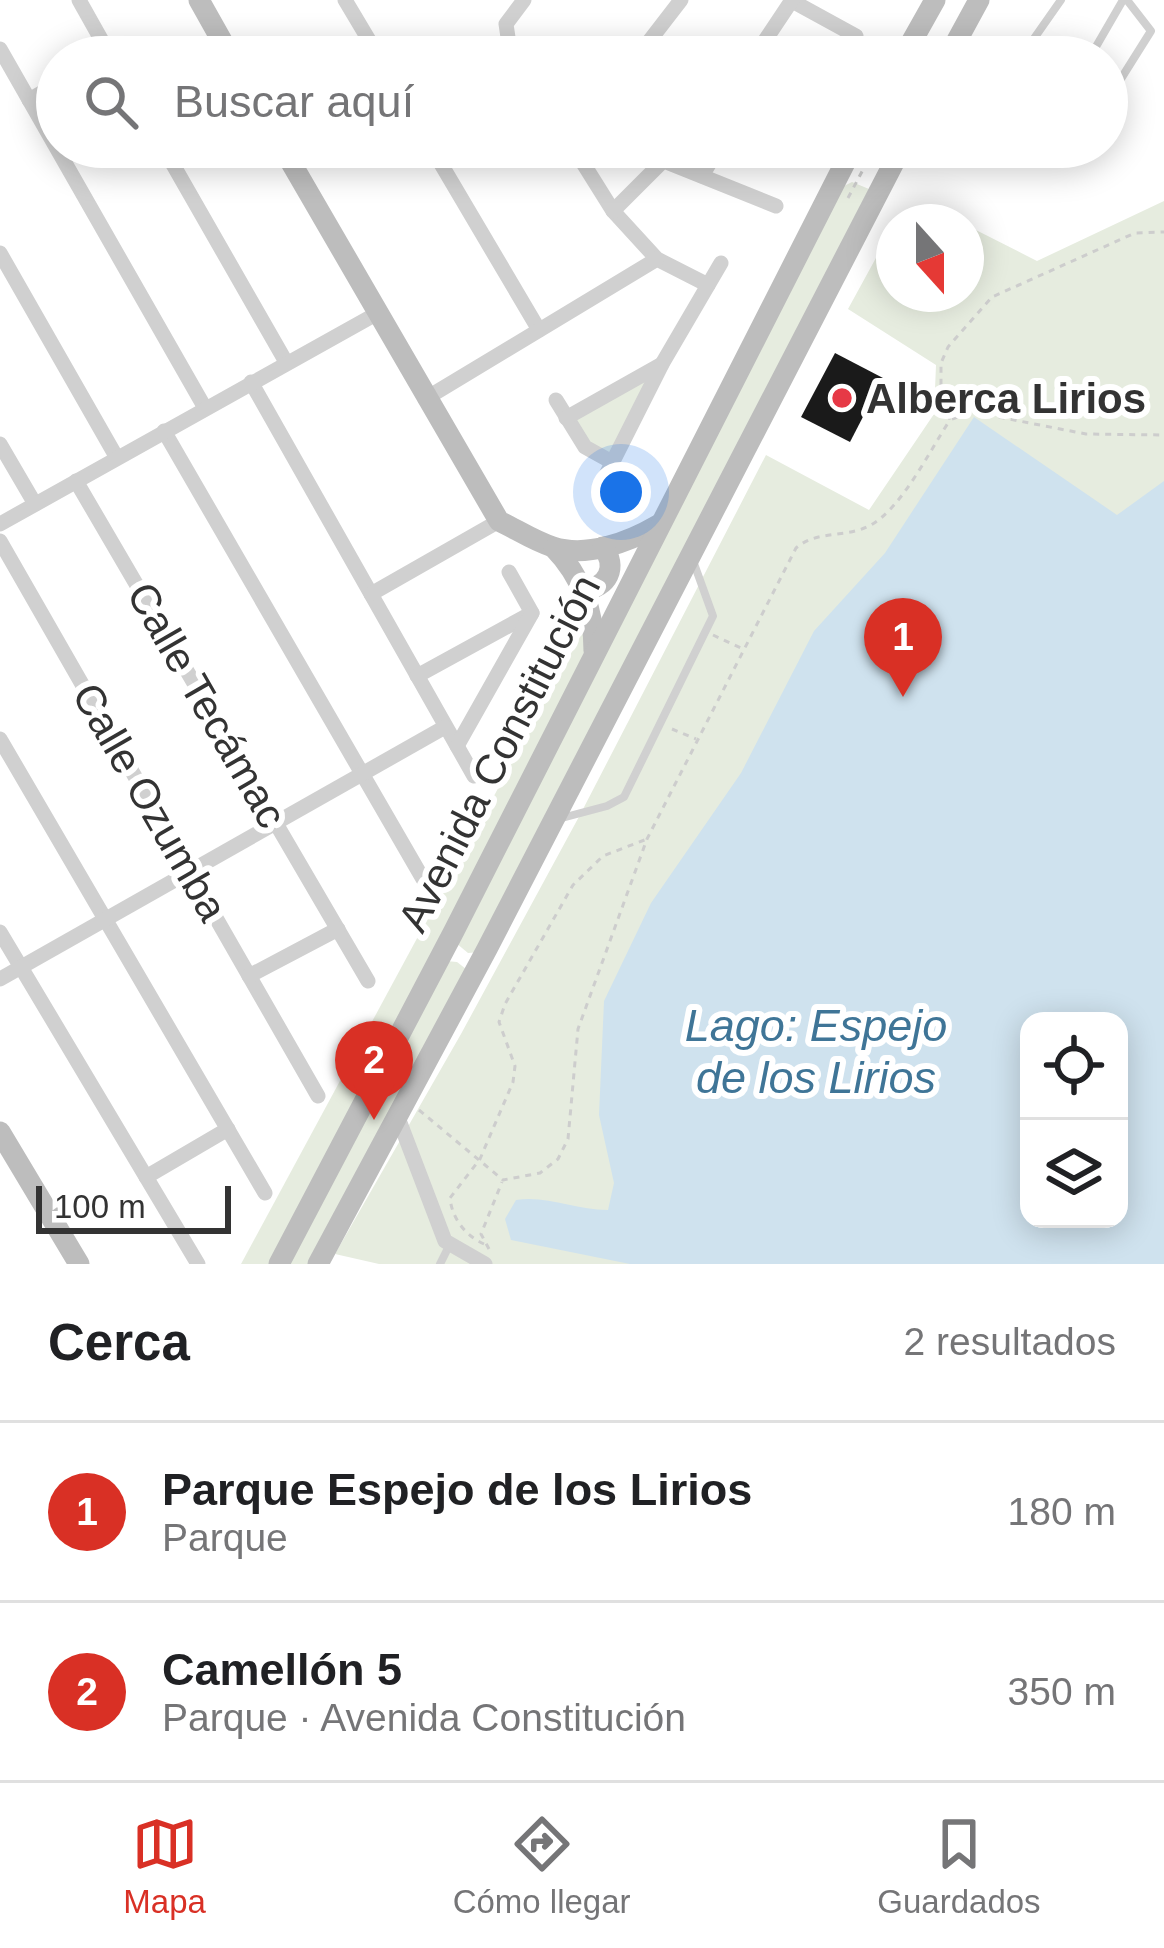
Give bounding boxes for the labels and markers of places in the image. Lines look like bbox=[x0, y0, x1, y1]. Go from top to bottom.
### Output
place label: Alberca Lirios bbox=[866, 375, 1146, 422]
marker: Alberca Lirios bbox=[829, 385, 855, 411]
pin: 1 bbox=[864, 598, 942, 697]
pin: 2 bbox=[335, 1021, 413, 1120]

